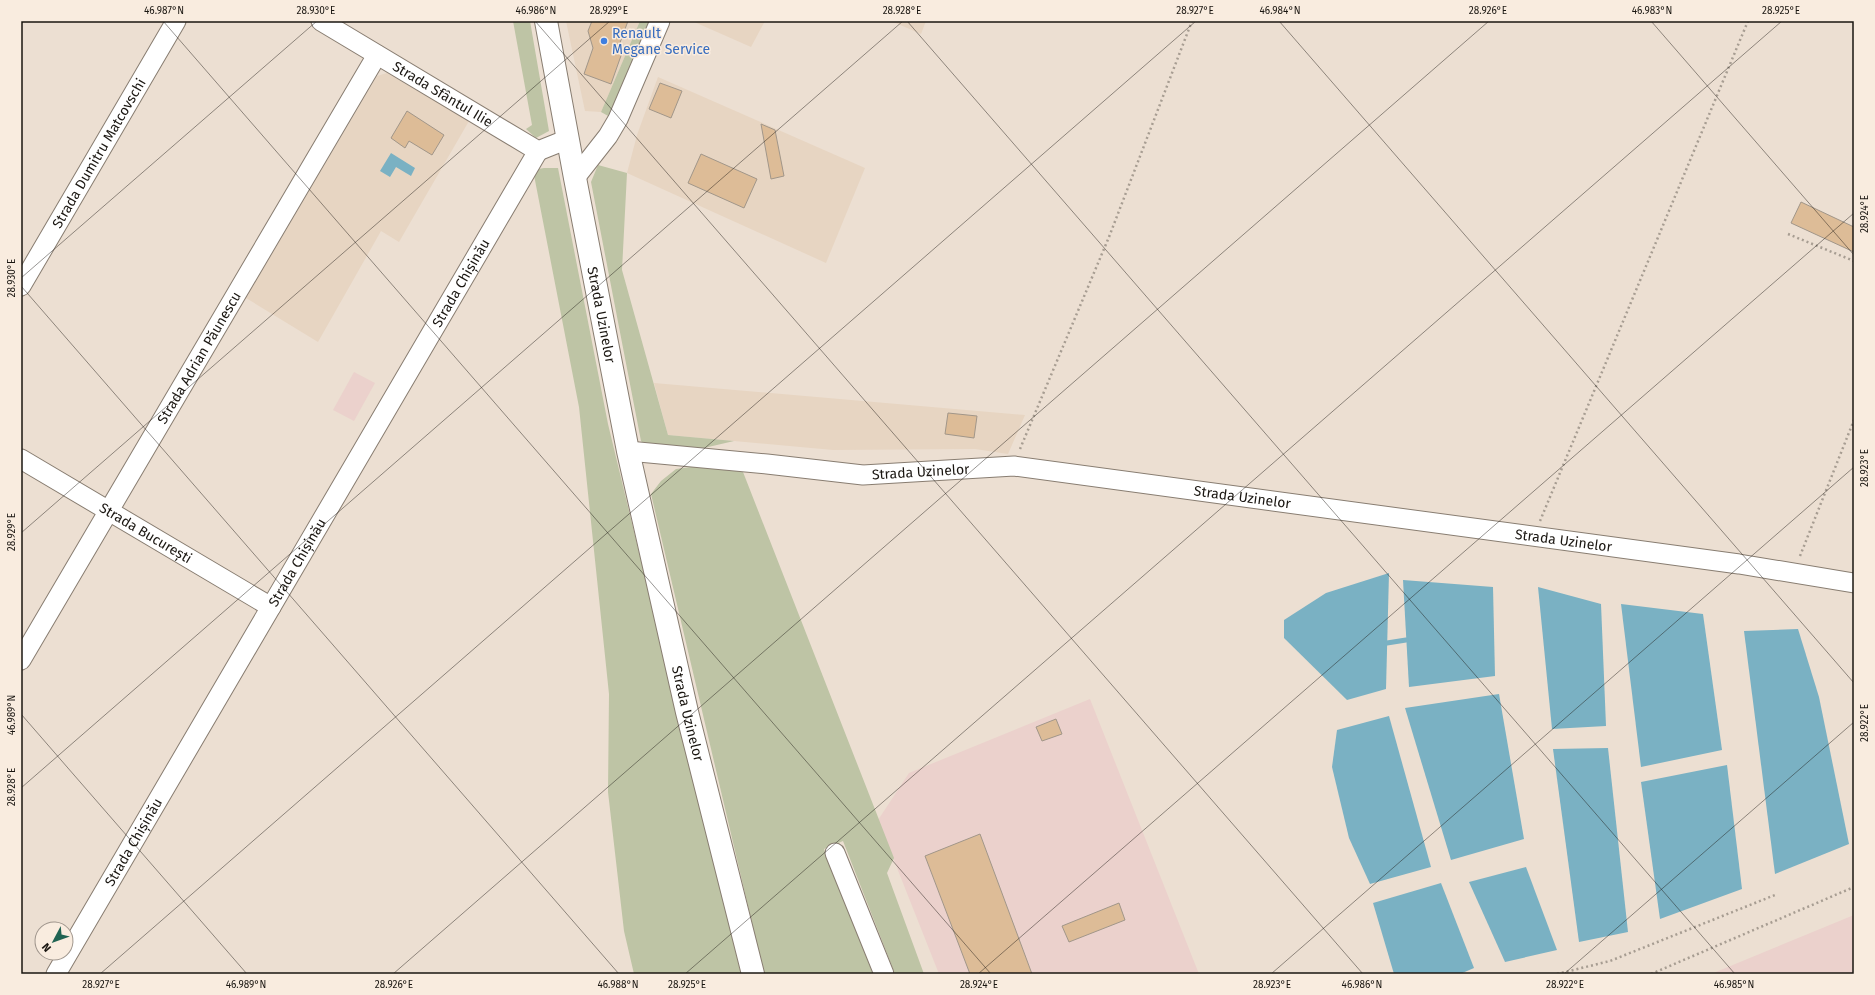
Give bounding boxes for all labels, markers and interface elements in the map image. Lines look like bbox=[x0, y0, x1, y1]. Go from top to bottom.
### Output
text: 46.987°N bbox=[144, 5, 184, 17]
text: 28.930°E bbox=[297, 5, 335, 17]
text: 46.986°N bbox=[516, 5, 556, 17]
text: 28.929°E bbox=[590, 5, 628, 17]
text: 28.928°E bbox=[883, 5, 921, 17]
text: 28.927°E bbox=[1176, 5, 1214, 17]
text: 46.984°N bbox=[1260, 5, 1300, 17]
text: 28.926°E bbox=[1469, 5, 1507, 17]
text: 46.983°N bbox=[1632, 5, 1672, 17]
text: 28.925°E bbox=[1762, 5, 1800, 17]
place label: Renault Megane Service bbox=[612, 25, 710, 58]
marker: Renault Megane Service bbox=[599, 36, 609, 46]
street label: Strada Sfântul Ilie bbox=[389, 58, 496, 131]
street label: Strada Dumitru Matcovschi bbox=[49, 75, 150, 231]
text: 28.924°E bbox=[1859, 195, 1871, 233]
street label: Strada Chișinău bbox=[429, 236, 494, 330]
text: 28.930°E bbox=[6, 259, 18, 297]
street label: Strada Uzinelor bbox=[583, 265, 619, 365]
street label: Strada Adrian Păunescu bbox=[154, 289, 245, 427]
text: 28.923°E bbox=[1859, 449, 1871, 487]
street label: Strada Uzinelor bbox=[871, 461, 971, 483]
street label: Strada Uzinelor bbox=[1193, 482, 1292, 512]
street label: Strada București bbox=[96, 499, 195, 567]
text: 28.929°E bbox=[6, 513, 18, 551]
street label: Strada Chișinău bbox=[265, 515, 330, 610]
street label: Strada Uzinelor bbox=[1514, 526, 1614, 556]
street label: Strada Uzinelor bbox=[668, 664, 707, 764]
text: 46.989°N bbox=[6, 695, 18, 735]
text: 28.922°E bbox=[1859, 704, 1871, 742]
text: 28.928°E bbox=[6, 768, 18, 806]
street label: Strada Chișinău bbox=[101, 795, 166, 889]
north arrow bbox=[34, 921, 74, 961]
text: N bbox=[40, 940, 54, 954]
text: 28.927°E bbox=[82, 979, 120, 991]
text: 46.989°N bbox=[226, 979, 266, 991]
text: 28.926°E bbox=[375, 979, 413, 991]
text: 46.988°N bbox=[597, 979, 639, 991]
text: 28.925°E bbox=[668, 979, 706, 991]
text: 28.924°E bbox=[960, 979, 998, 991]
text: 28.923°E bbox=[1253, 979, 1291, 991]
text: 46.986°N bbox=[1342, 979, 1382, 991]
text: 28.922°E bbox=[1546, 979, 1584, 991]
text: 46.985°N bbox=[1714, 979, 1754, 991]

